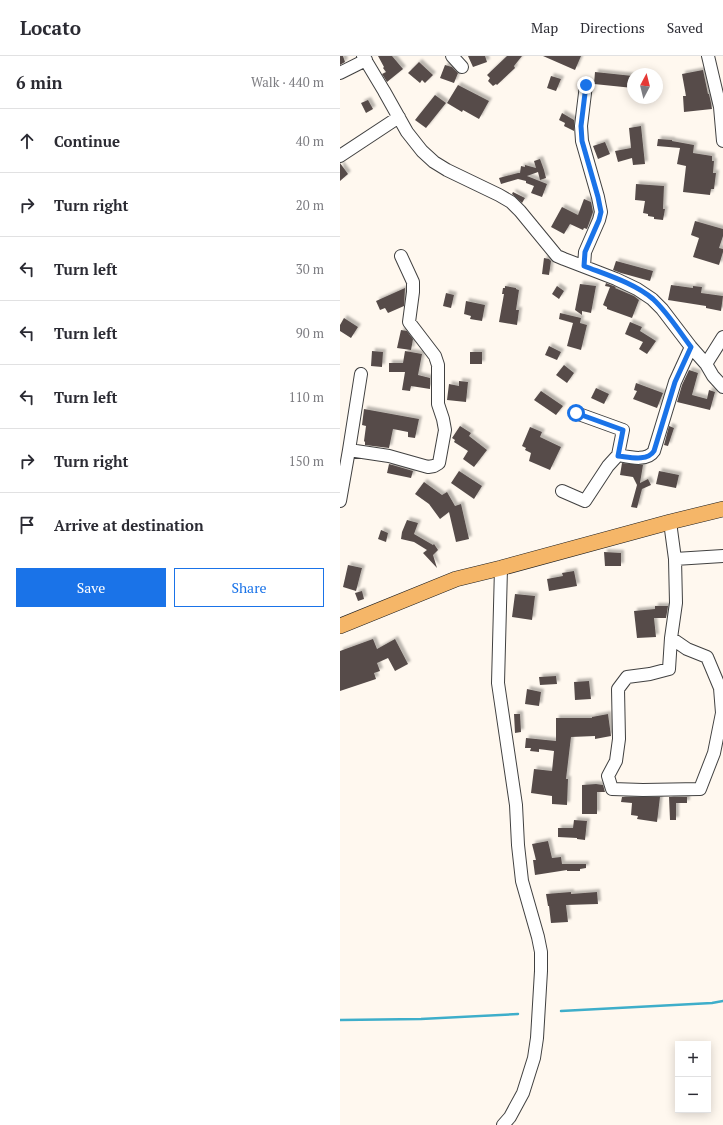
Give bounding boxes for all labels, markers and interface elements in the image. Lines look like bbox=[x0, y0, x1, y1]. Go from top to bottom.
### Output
text: Locato bbox=[20, 15, 81, 40]
text: Map bbox=[531, 18, 558, 37]
text: Directions bbox=[580, 18, 645, 37]
text: Saved bbox=[667, 18, 703, 37]
north arrow bbox=[627, 68, 663, 104]
text: 6 min bbox=[16, 71, 63, 94]
text: Walk · 440 m bbox=[251, 73, 324, 91]
route end bbox=[577, 76, 595, 94]
icon: ahead bbox=[16, 130, 38, 152]
text: Continue bbox=[54, 131, 120, 151]
text: 40 m bbox=[296, 132, 324, 150]
icon: right bbox=[16, 194, 38, 216]
text: Turn right bbox=[54, 195, 129, 215]
text: 20 m bbox=[296, 196, 324, 214]
icon: left bbox=[16, 258, 38, 280]
text: Turn left bbox=[54, 259, 118, 279]
text: 30 m bbox=[296, 260, 324, 278]
icon: left bbox=[16, 322, 38, 344]
text: Turn left bbox=[54, 323, 118, 343]
text: 90 m bbox=[296, 324, 324, 342]
icon: left bbox=[16, 386, 38, 408]
text: Turn left bbox=[54, 387, 118, 407]
text: 110 m bbox=[289, 388, 324, 406]
route start bbox=[567, 404, 585, 422]
icon: right bbox=[16, 450, 38, 472]
text: Turn right bbox=[54, 451, 129, 471]
text: 150 m bbox=[289, 452, 324, 470]
icon: arrive bbox=[16, 514, 38, 536]
text: Arrive at destination bbox=[54, 515, 204, 535]
button: Save bbox=[16, 568, 166, 607]
button: Share bbox=[174, 568, 324, 607]
map controls bbox=[675, 1041, 711, 1113]
button: + bbox=[675, 1041, 711, 1077]
button: − bbox=[675, 1077, 711, 1113]

